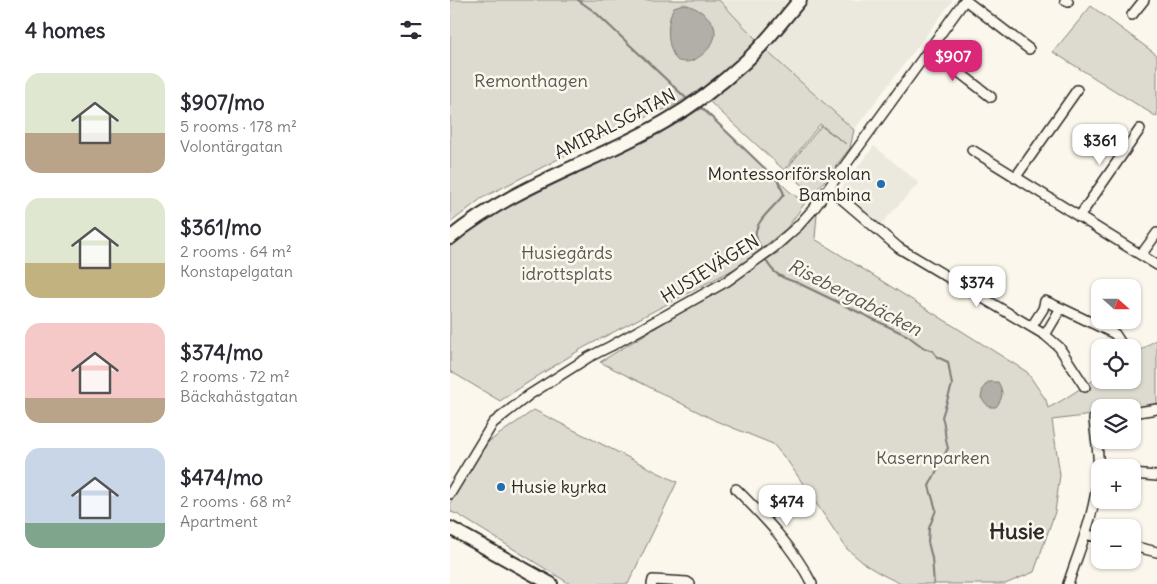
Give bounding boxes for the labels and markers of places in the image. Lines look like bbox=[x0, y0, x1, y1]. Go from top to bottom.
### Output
pin: $907 bbox=[923, 39, 983, 82]
pin: $361 bbox=[1070, 124, 1130, 166]
place label: Montessoriförskolan Bambina bbox=[708, 162, 871, 206]
marker: Montessoriförskolan Bambina bbox=[875, 178, 887, 190]
pin: $374 bbox=[947, 266, 1007, 308]
place label: Husie kyrka bbox=[511, 475, 607, 498]
marker: Husie kyrka bbox=[495, 481, 507, 493]
pin: $474 bbox=[757, 484, 817, 527]

